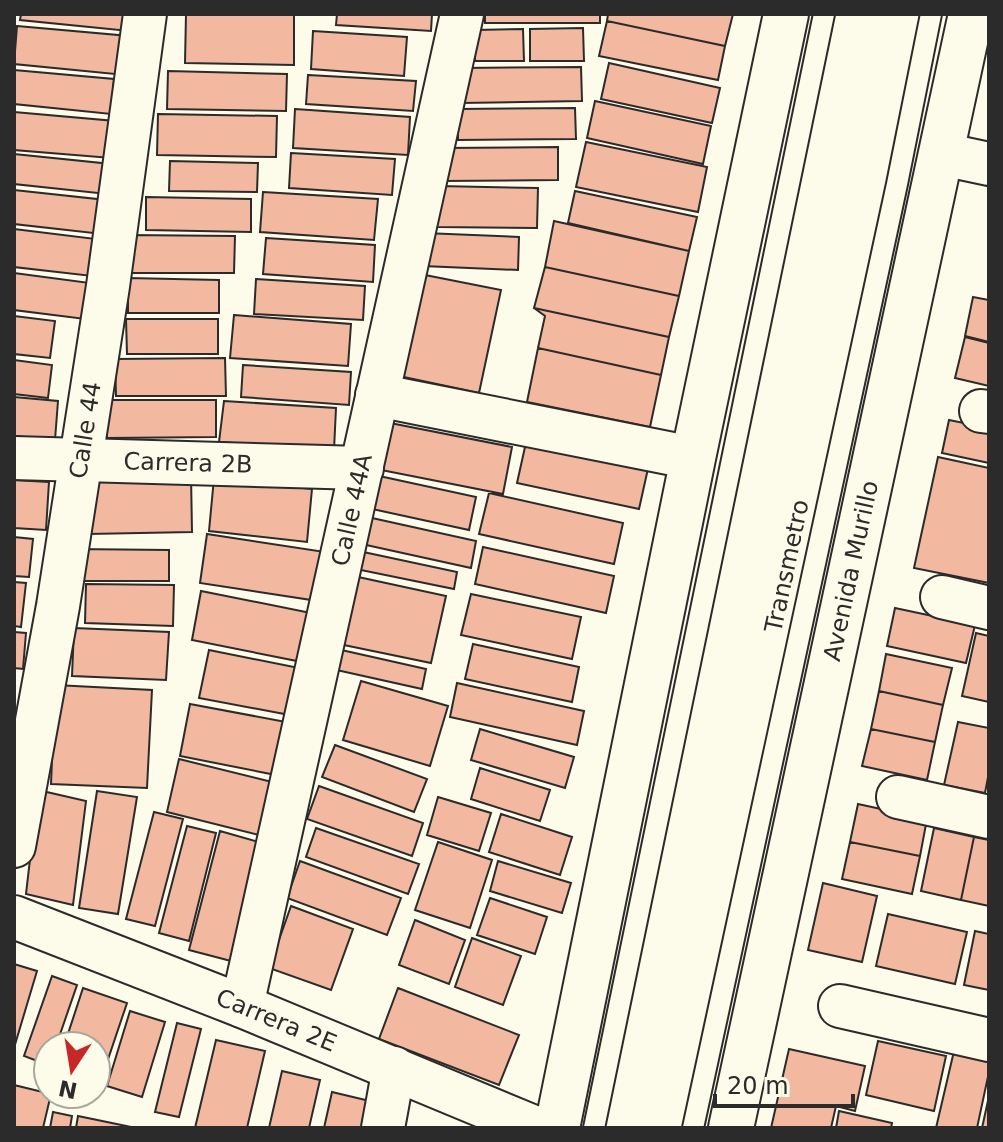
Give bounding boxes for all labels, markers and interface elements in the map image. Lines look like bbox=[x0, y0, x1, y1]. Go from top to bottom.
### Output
street label: Calle 44 bbox=[64, 380, 107, 481]
street label: Carrera 2B bbox=[123, 447, 253, 479]
street label: Calle 44A bbox=[326, 451, 378, 569]
street label: Avenida Murillo bbox=[818, 478, 884, 664]
street label: Transmetro bbox=[759, 497, 815, 636]
street label: Carrera 2E bbox=[212, 983, 341, 1058]
north arrow bbox=[32, 1030, 112, 1110]
scale bar bbox=[715, 1058, 853, 1108]
text: 20 m bbox=[727, 1072, 789, 1100]
text: N bbox=[56, 1075, 80, 1103]

